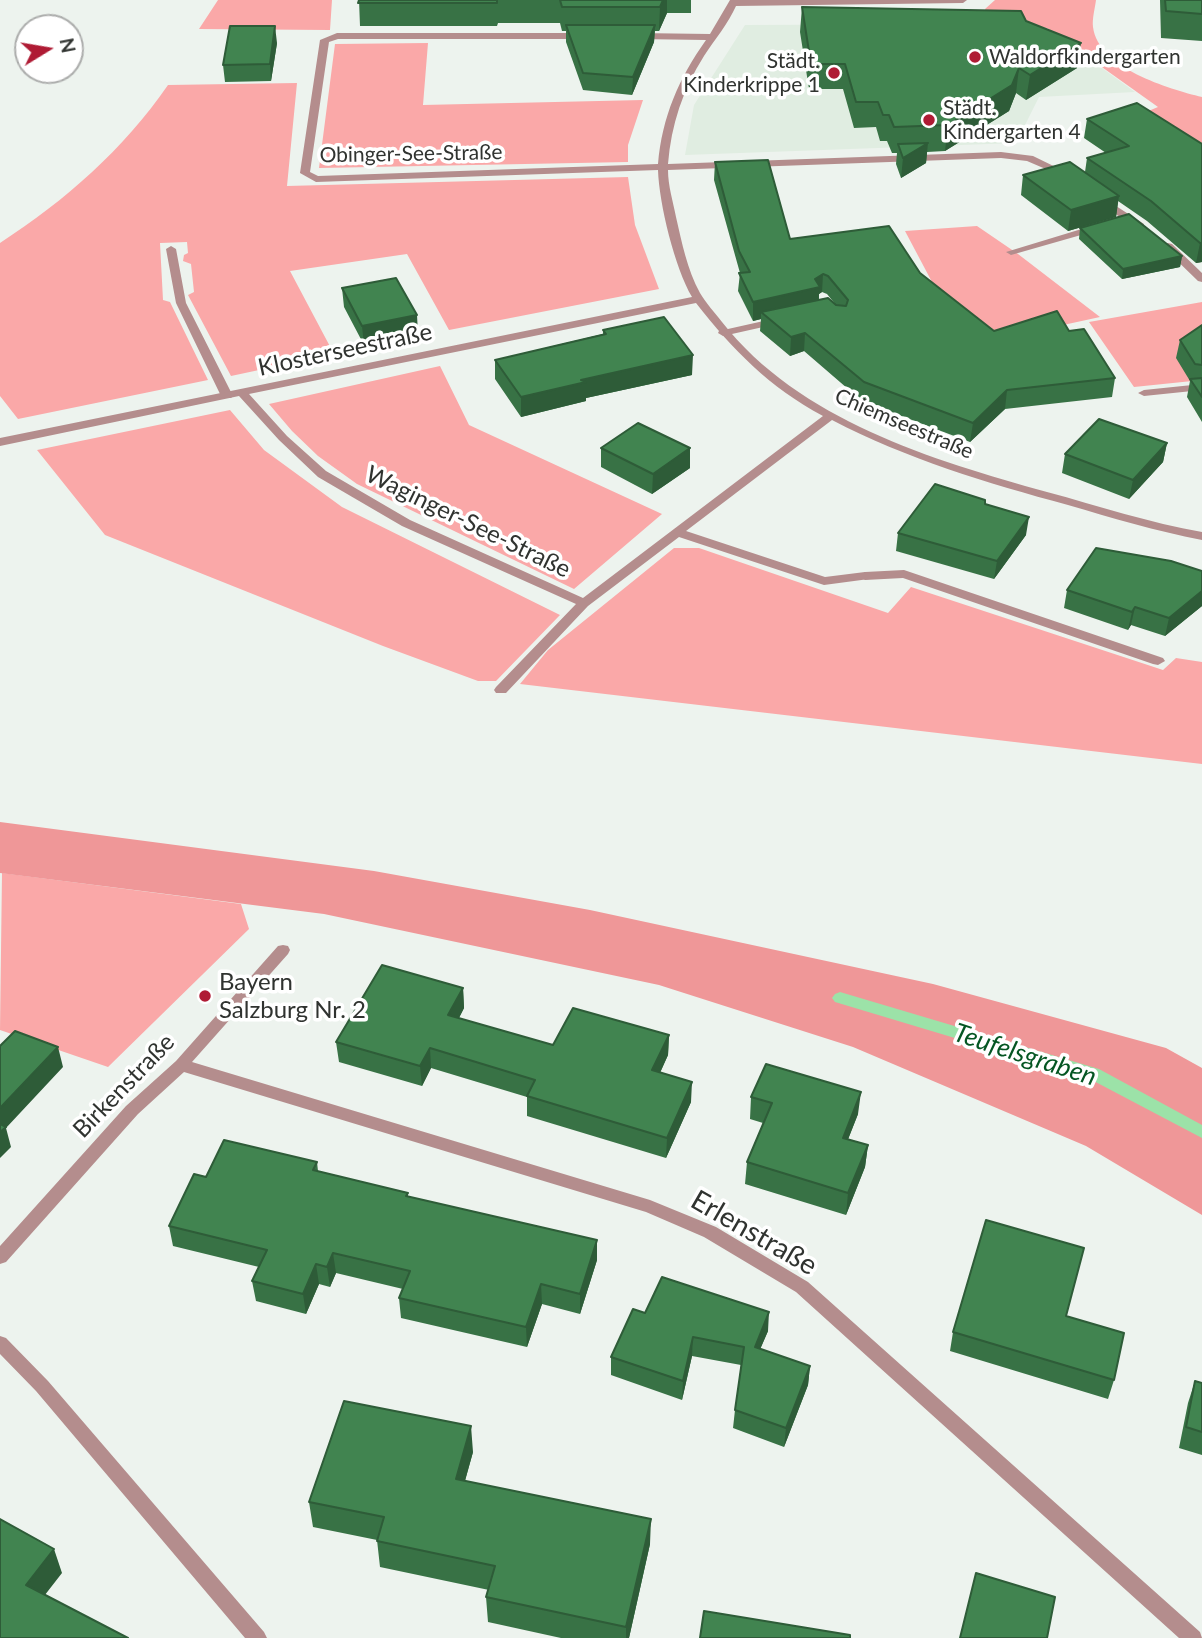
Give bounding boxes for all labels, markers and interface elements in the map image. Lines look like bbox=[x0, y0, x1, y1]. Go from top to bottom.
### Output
north arrow bbox=[14, 14, 84, 84]
text: N bbox=[55, 36, 81, 55]
place label: Waldorfkindergarten bbox=[989, 44, 1181, 70]
place label: Städt. Kinderkrippe 1 bbox=[683, 48, 820, 98]
marker: Waldorfkindergarten bbox=[967, 49, 983, 65]
marker: Städt. Kinderkrippe 1 bbox=[826, 65, 842, 81]
place label: Städt. Kindergarten 4 bbox=[943, 95, 1081, 145]
marker: Städt. Kindergarten 4 bbox=[921, 112, 937, 128]
street label: Obinger-See-Straße bbox=[319, 140, 503, 168]
street label: Klosterseestraße bbox=[255, 317, 435, 383]
street label: Chiemseestraße bbox=[831, 383, 977, 465]
street label: Waginger-See-Straße bbox=[361, 460, 575, 584]
place label: Bayern Salzburg Nr. 2 bbox=[219, 968, 366, 1024]
marker: Bayern Salzburg Nr. 2 bbox=[197, 988, 213, 1004]
water label: Teufelsgraben bbox=[950, 1017, 1100, 1093]
street label: Birkenstraße bbox=[67, 1028, 181, 1144]
street label: Erlenstraße bbox=[685, 1183, 823, 1283]

